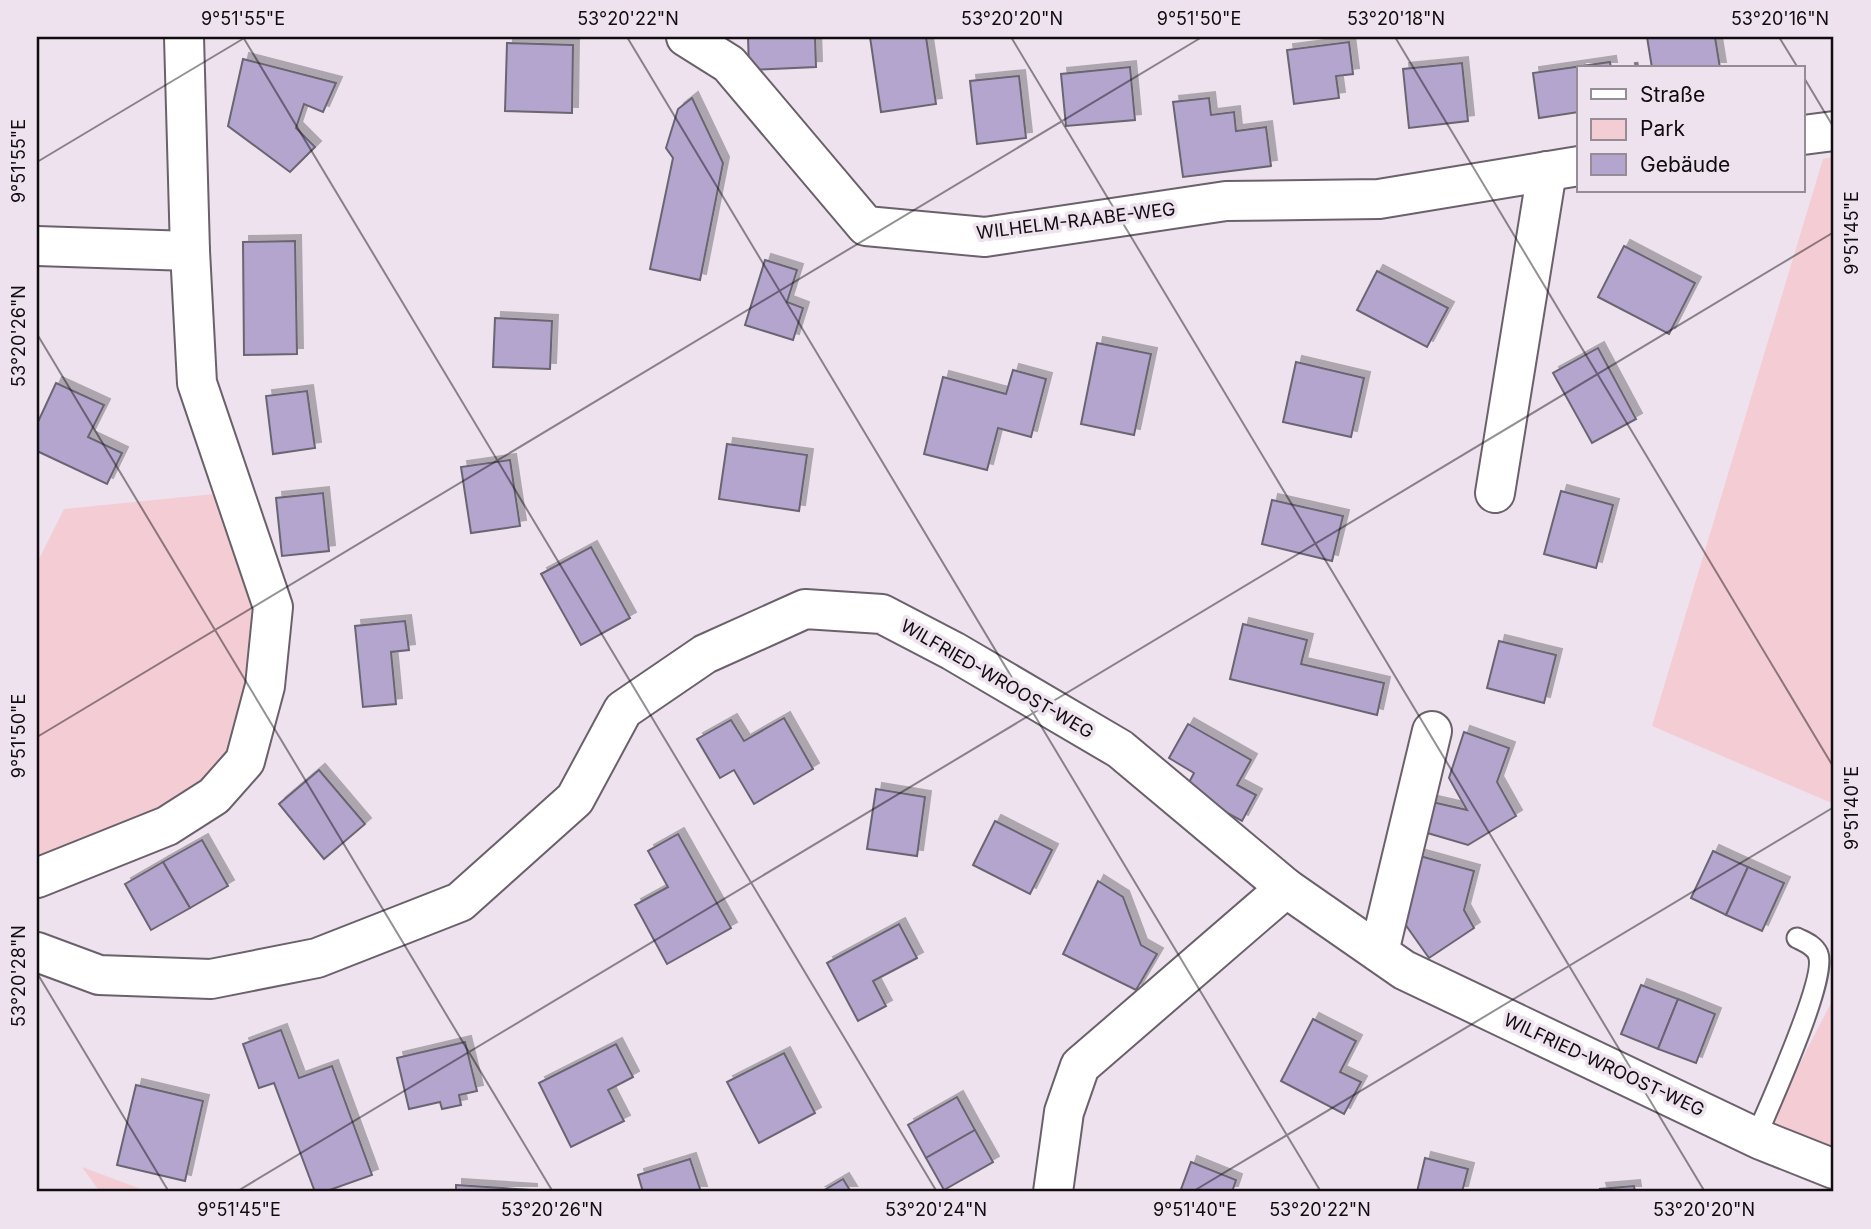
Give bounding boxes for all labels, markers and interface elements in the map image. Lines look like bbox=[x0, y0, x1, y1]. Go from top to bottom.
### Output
text: 9°51'55"E bbox=[201, 8, 285, 29]
text: 53°20'22"N bbox=[577, 8, 679, 29]
text: 53°20'20"N bbox=[961, 8, 1063, 29]
text: 9°51'50"E bbox=[1157, 8, 1241, 29]
text: 53°20'18"N bbox=[1347, 8, 1445, 29]
text: 53°20'16"N bbox=[1731, 8, 1829, 29]
legend bbox=[1577, 66, 1804, 192]
text: Straße bbox=[1640, 82, 1705, 107]
text: Park bbox=[1640, 116, 1685, 141]
text: 9°51'55"E bbox=[8, 119, 29, 203]
text: Gebäude bbox=[1640, 152, 1730, 177]
text: 9°51'45"E bbox=[1841, 191, 1862, 275]
street label: WILHELM-RAABE-WEG bbox=[975, 198, 1177, 243]
text: 53°20'26"N bbox=[8, 285, 29, 387]
street label: WILFRIED-WROOST-WEG bbox=[897, 615, 1097, 742]
text: 9°51'50"E bbox=[8, 694, 29, 778]
text: 9°51'40"E bbox=[1841, 766, 1862, 850]
text: 53°20'28"N bbox=[8, 925, 29, 1027]
street label: WILFRIED-WROOST-WEG bbox=[1501, 1009, 1708, 1120]
text: 9°51'45"E bbox=[197, 1199, 281, 1220]
text: 53°20'26"N bbox=[501, 1199, 603, 1220]
text: 53°20'24"N bbox=[885, 1199, 987, 1220]
text: 9°51'40"E bbox=[1153, 1199, 1237, 1220]
text: 53°20'22"N bbox=[1269, 1199, 1371, 1220]
text: 53°20'20"N bbox=[1653, 1199, 1755, 1220]

